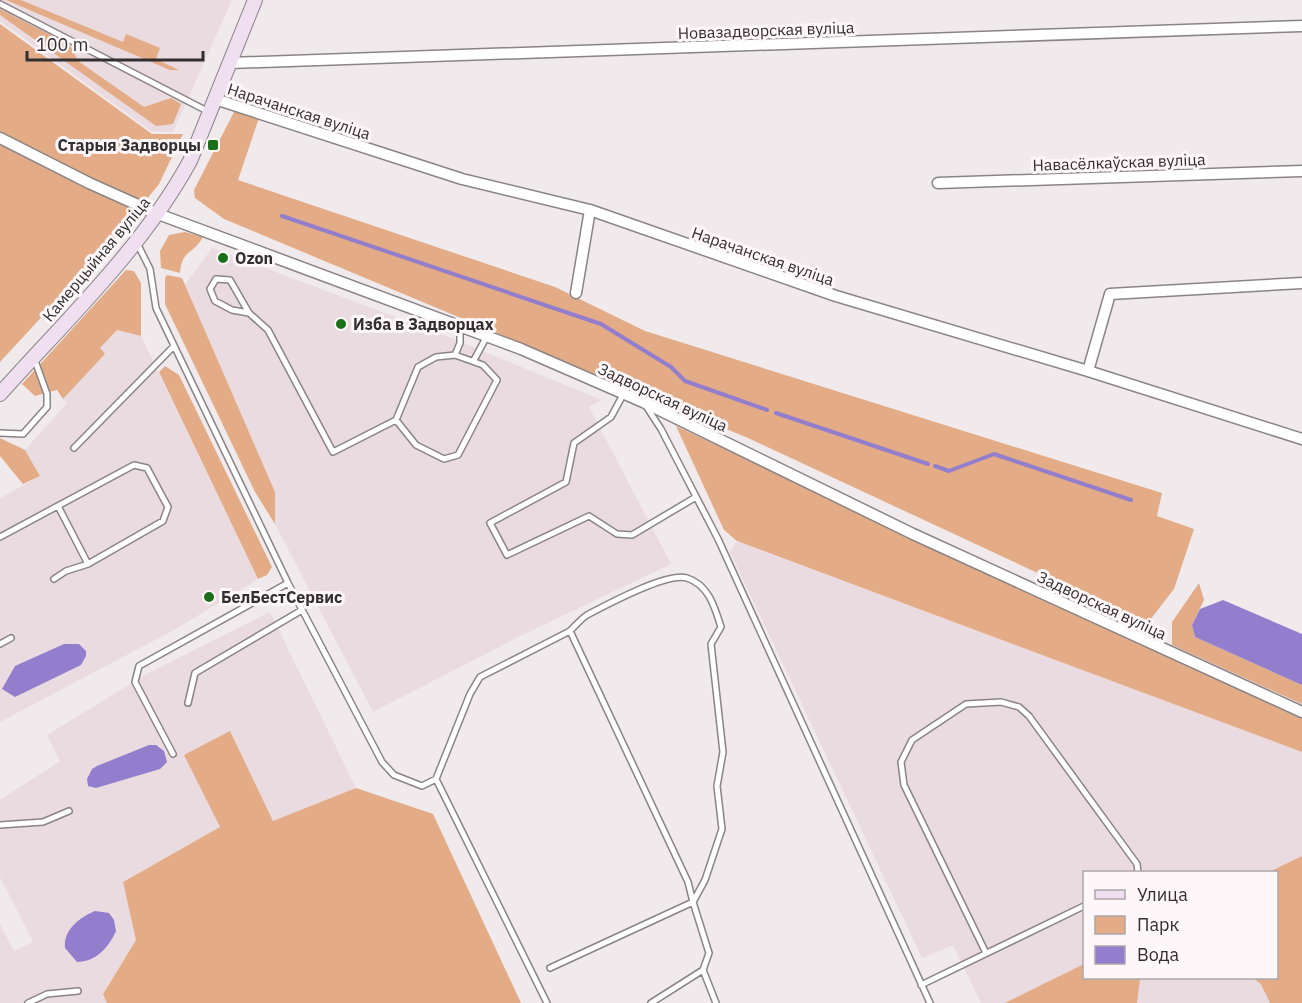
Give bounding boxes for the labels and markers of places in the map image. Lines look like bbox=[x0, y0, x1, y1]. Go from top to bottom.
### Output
place label: Старыя Задворцы bbox=[57, 135, 201, 155]
marker: Старыя Задворцы bbox=[206, 138, 220, 152]
place label: Ozon bbox=[235, 248, 273, 268]
marker: Ozon bbox=[216, 251, 230, 265]
place label: Изба в Задворцах bbox=[353, 314, 494, 334]
marker: Изба в Задворцах bbox=[334, 317, 348, 331]
place label: БелБестСервис bbox=[221, 587, 342, 607]
marker: БелБестСервис bbox=[202, 590, 216, 604]

